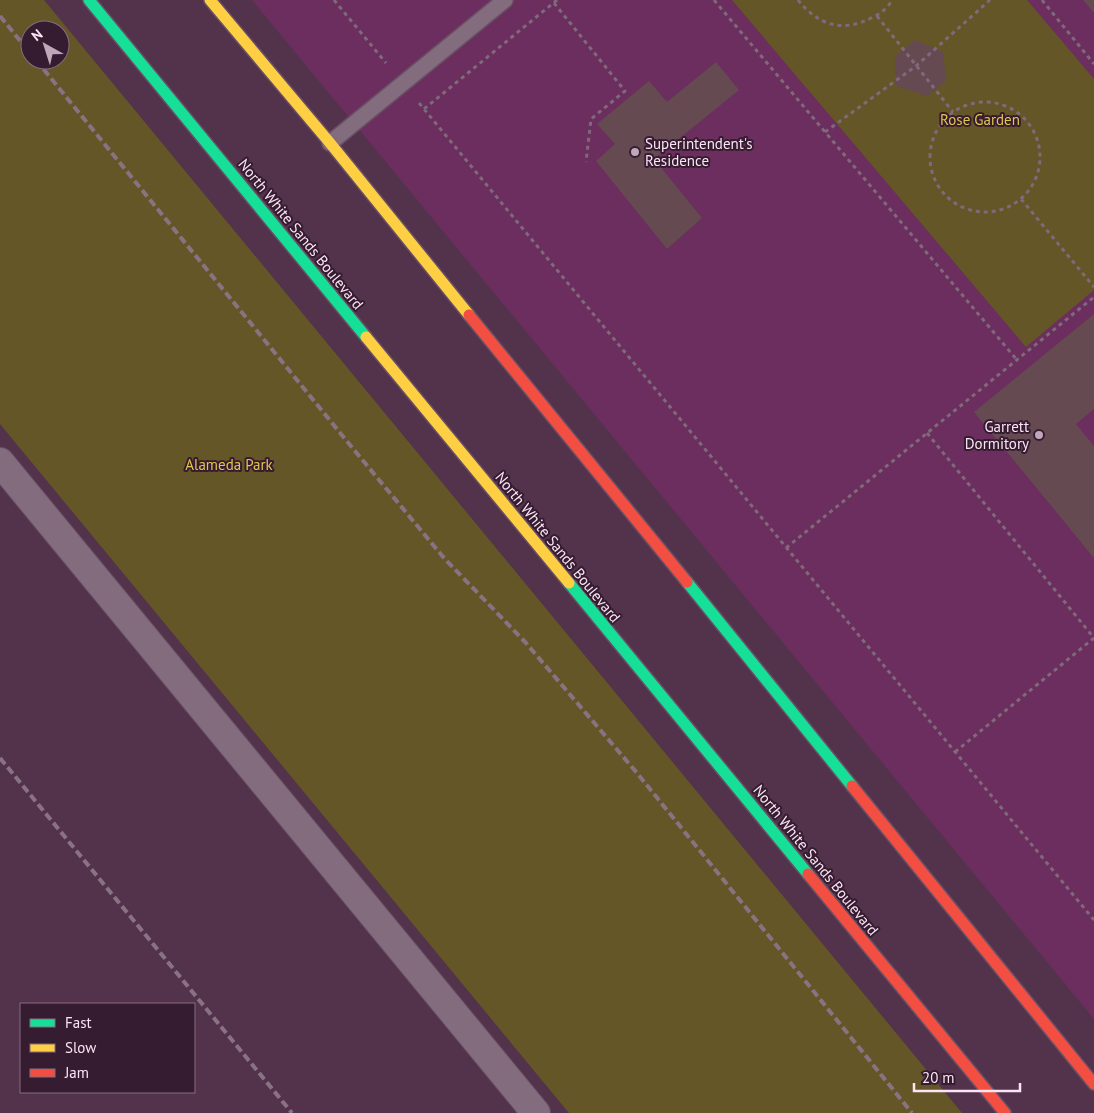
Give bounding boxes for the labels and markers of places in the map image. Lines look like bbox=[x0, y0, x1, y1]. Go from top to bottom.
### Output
place label: Superintendent's Residence bbox=[645, 134, 753, 170]
marker: Superintendent's Residence bbox=[629, 146, 641, 158]
place label: Garrett Dormitory bbox=[965, 417, 1029, 453]
marker: Garrett Dormitory bbox=[1033, 429, 1045, 441]

